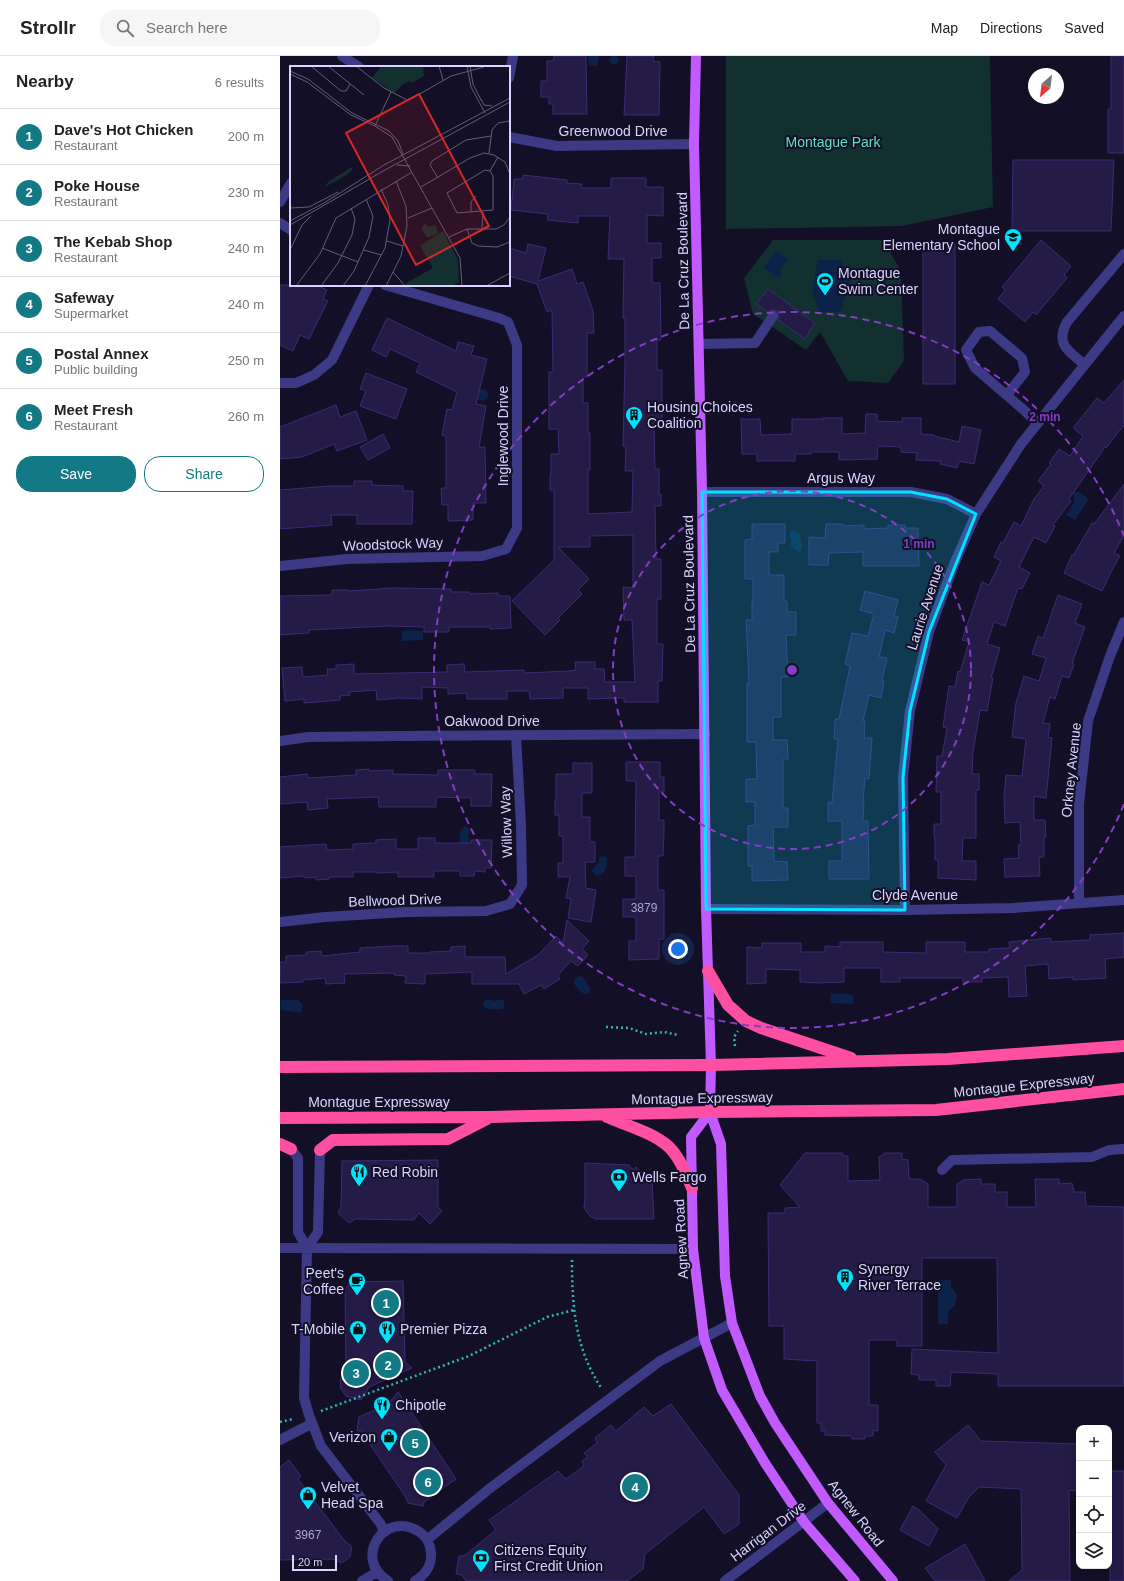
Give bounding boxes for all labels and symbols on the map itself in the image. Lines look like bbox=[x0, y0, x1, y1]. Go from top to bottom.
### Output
inset map bbox=[290, 66, 510, 286]
north arrow bbox=[1028, 68, 1064, 104]
street label: Greenwood Drive bbox=[559, 123, 668, 139]
park label: Montague Park bbox=[786, 134, 881, 150]
street label: De La Cruz Boulevard bbox=[674, 192, 692, 330]
place label: Montague Elementary School bbox=[882, 221, 1000, 253]
school or university icon: Montague Elementary School bbox=[1003, 227, 1023, 252]
place label: Montague Swim Center bbox=[838, 265, 918, 297]
sports icon: Montague Swim Center bbox=[815, 271, 835, 296]
street label: Inglewood Drive bbox=[495, 386, 511, 486]
place label: Housing Choices Coalition bbox=[647, 399, 753, 431]
building icon: Housing Choices Coalition bbox=[624, 405, 644, 430]
text: 2 min bbox=[1029, 410, 1061, 424]
street label: Argus Way bbox=[807, 470, 875, 486]
street label: De La Cruz Boulevard bbox=[680, 515, 698, 653]
street label: Woodstock Way bbox=[343, 534, 443, 554]
text: 1 min bbox=[903, 537, 935, 551]
street label: Laurie Avenue bbox=[904, 562, 946, 652]
centre of rings bbox=[785, 663, 799, 677]
street label: Oakwood Drive bbox=[444, 713, 540, 729]
street label: Orkney Avenue bbox=[1058, 721, 1084, 818]
street label: Willow Way bbox=[497, 786, 515, 858]
street label: Clyde Avenue bbox=[872, 887, 958, 903]
street label: Bellwood Drive bbox=[348, 890, 442, 910]
house number: 3879 bbox=[631, 901, 658, 915]
your location bbox=[668, 939, 688, 959]
street label: Montague Expressway bbox=[953, 1070, 1095, 1100]
street label: Montague Expressway bbox=[631, 1089, 773, 1107]
street label: Montague Expressway bbox=[308, 1094, 450, 1110]
restaurant icon: Red Robin bbox=[349, 1162, 369, 1187]
place label: Red Robin bbox=[372, 1164, 438, 1180]
bank icon: Wells Fargo bbox=[609, 1167, 629, 1192]
place label: Wells Fargo bbox=[632, 1169, 707, 1185]
street label: Agnew Road bbox=[671, 1199, 691, 1279]
place label: Synergy River Terrace bbox=[858, 1261, 941, 1293]
place label: Peet's Coffee bbox=[303, 1265, 344, 1297]
building icon: Synergy River Terrace bbox=[835, 1267, 855, 1292]
cafe icon: Peet's Coffee bbox=[347, 1271, 367, 1296]
pin: 1 bbox=[373, 1288, 399, 1318]
shop icon: T-Mobile bbox=[348, 1319, 368, 1344]
restaurant icon: Premier Pizza bbox=[377, 1319, 397, 1344]
place label: T-Mobile bbox=[291, 1321, 345, 1337]
place label: Premier Pizza bbox=[400, 1321, 487, 1337]
pin: 2 bbox=[375, 1350, 401, 1380]
pin: 3 bbox=[343, 1358, 369, 1388]
restaurant icon: Chipotle bbox=[372, 1395, 392, 1420]
place label: Chipotle bbox=[395, 1397, 447, 1413]
shop icon: Verizon bbox=[379, 1427, 399, 1452]
pin: 5 bbox=[402, 1428, 428, 1458]
place label: Verizon bbox=[329, 1429, 376, 1445]
pin: 6 bbox=[415, 1467, 441, 1497]
pin: 4 bbox=[622, 1472, 648, 1502]
street label: Agnew Road bbox=[825, 1476, 887, 1550]
place label: Velvet Head Spa bbox=[321, 1479, 383, 1511]
shop icon: Velvet Head Spa bbox=[298, 1485, 318, 1510]
street label: Harrigan Drive bbox=[727, 1497, 809, 1565]
house number: 3967 bbox=[295, 1528, 322, 1542]
place label: Citizens Equity First Credit Union bbox=[494, 1542, 603, 1574]
bank icon: Citizens Equity First Credit Union bbox=[471, 1548, 491, 1573]
scale bar bbox=[292, 1553, 337, 1572]

